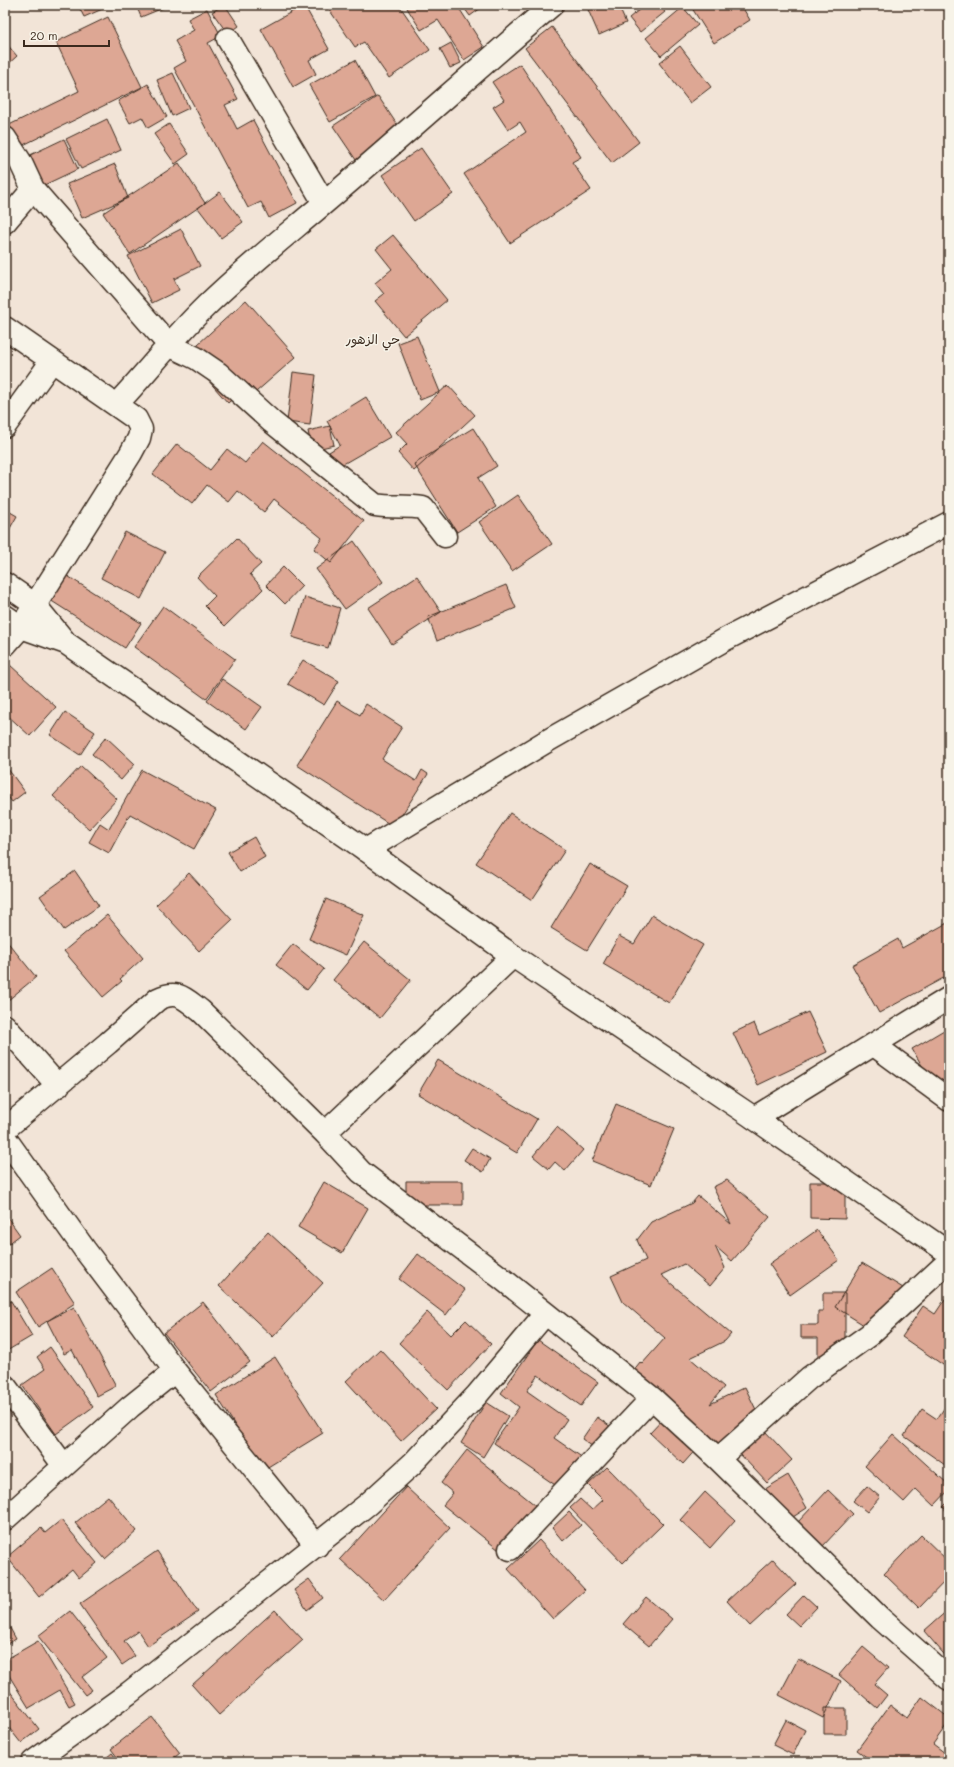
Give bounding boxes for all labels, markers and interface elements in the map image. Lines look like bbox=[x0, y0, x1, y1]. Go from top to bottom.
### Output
scale bar bbox=[24, 22, 109, 48]
text: 20 m bbox=[30, 27, 58, 43]
district label: حي الزهور bbox=[345, 330, 400, 351]

